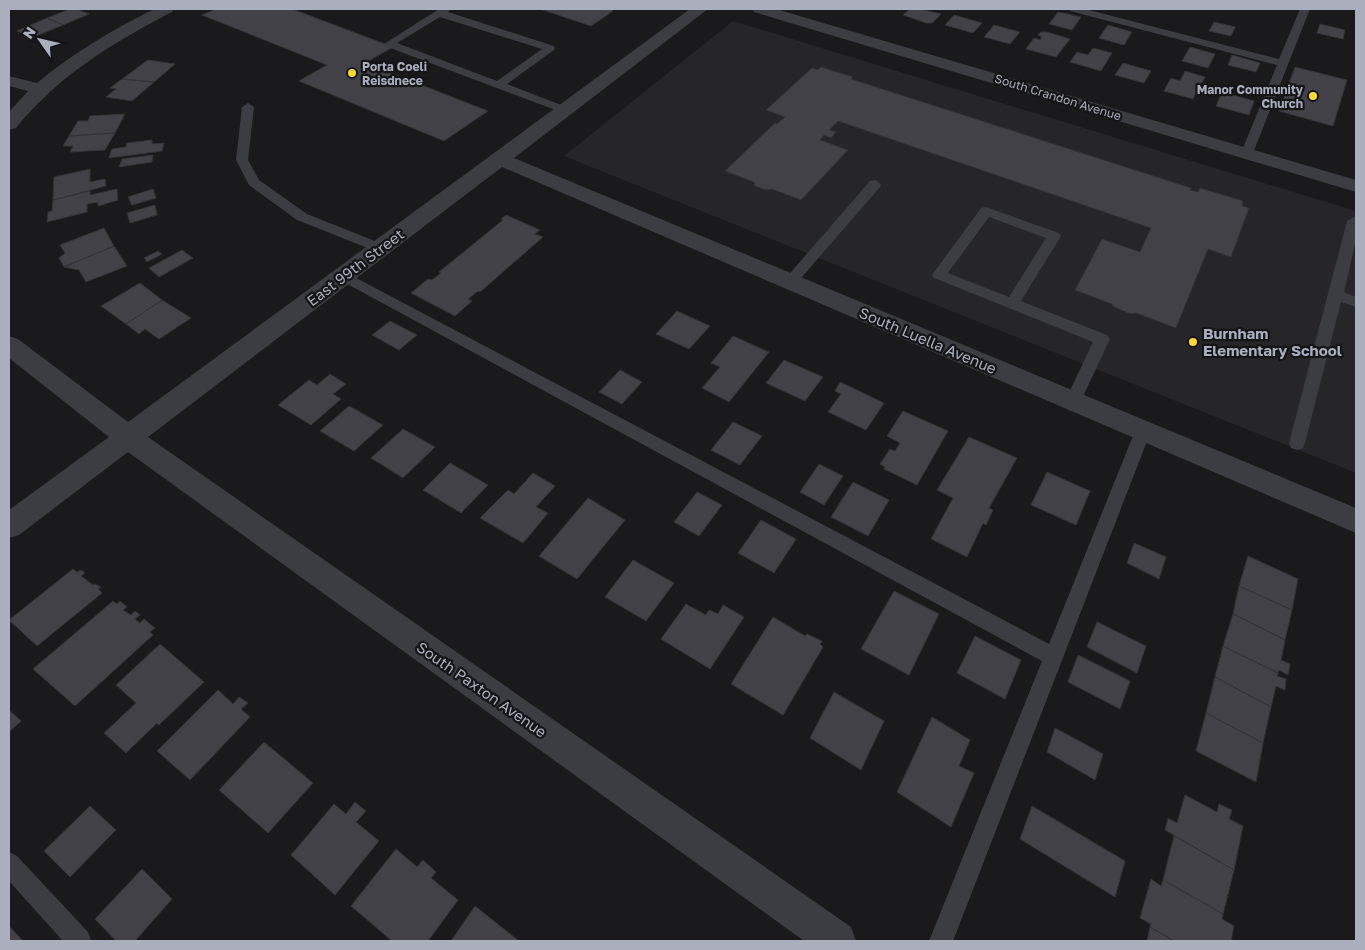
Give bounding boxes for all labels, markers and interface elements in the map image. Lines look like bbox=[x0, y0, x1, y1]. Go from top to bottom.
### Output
north arrow bbox=[15, 15, 65, 65]
text: N bbox=[19, 23, 39, 42]
place label: Porta Coeli Reisdnece bbox=[362, 59, 427, 88]
marker: Porta Coeli Reisdnece bbox=[346, 67, 358, 79]
street label: South Crandon Avenue bbox=[993, 71, 1123, 123]
place label: Manor Community Church bbox=[1197, 82, 1304, 111]
marker: Manor Community Church bbox=[1307, 90, 1319, 102]
street label: East 99th Street bbox=[303, 225, 407, 309]
street label: South Luella Avenue bbox=[857, 303, 1000, 377]
place label: Burnham Elementary School bbox=[1203, 324, 1342, 359]
marker: Burnham Elementary School bbox=[1187, 336, 1199, 348]
street label: South Paxton Avenue bbox=[414, 637, 551, 741]

